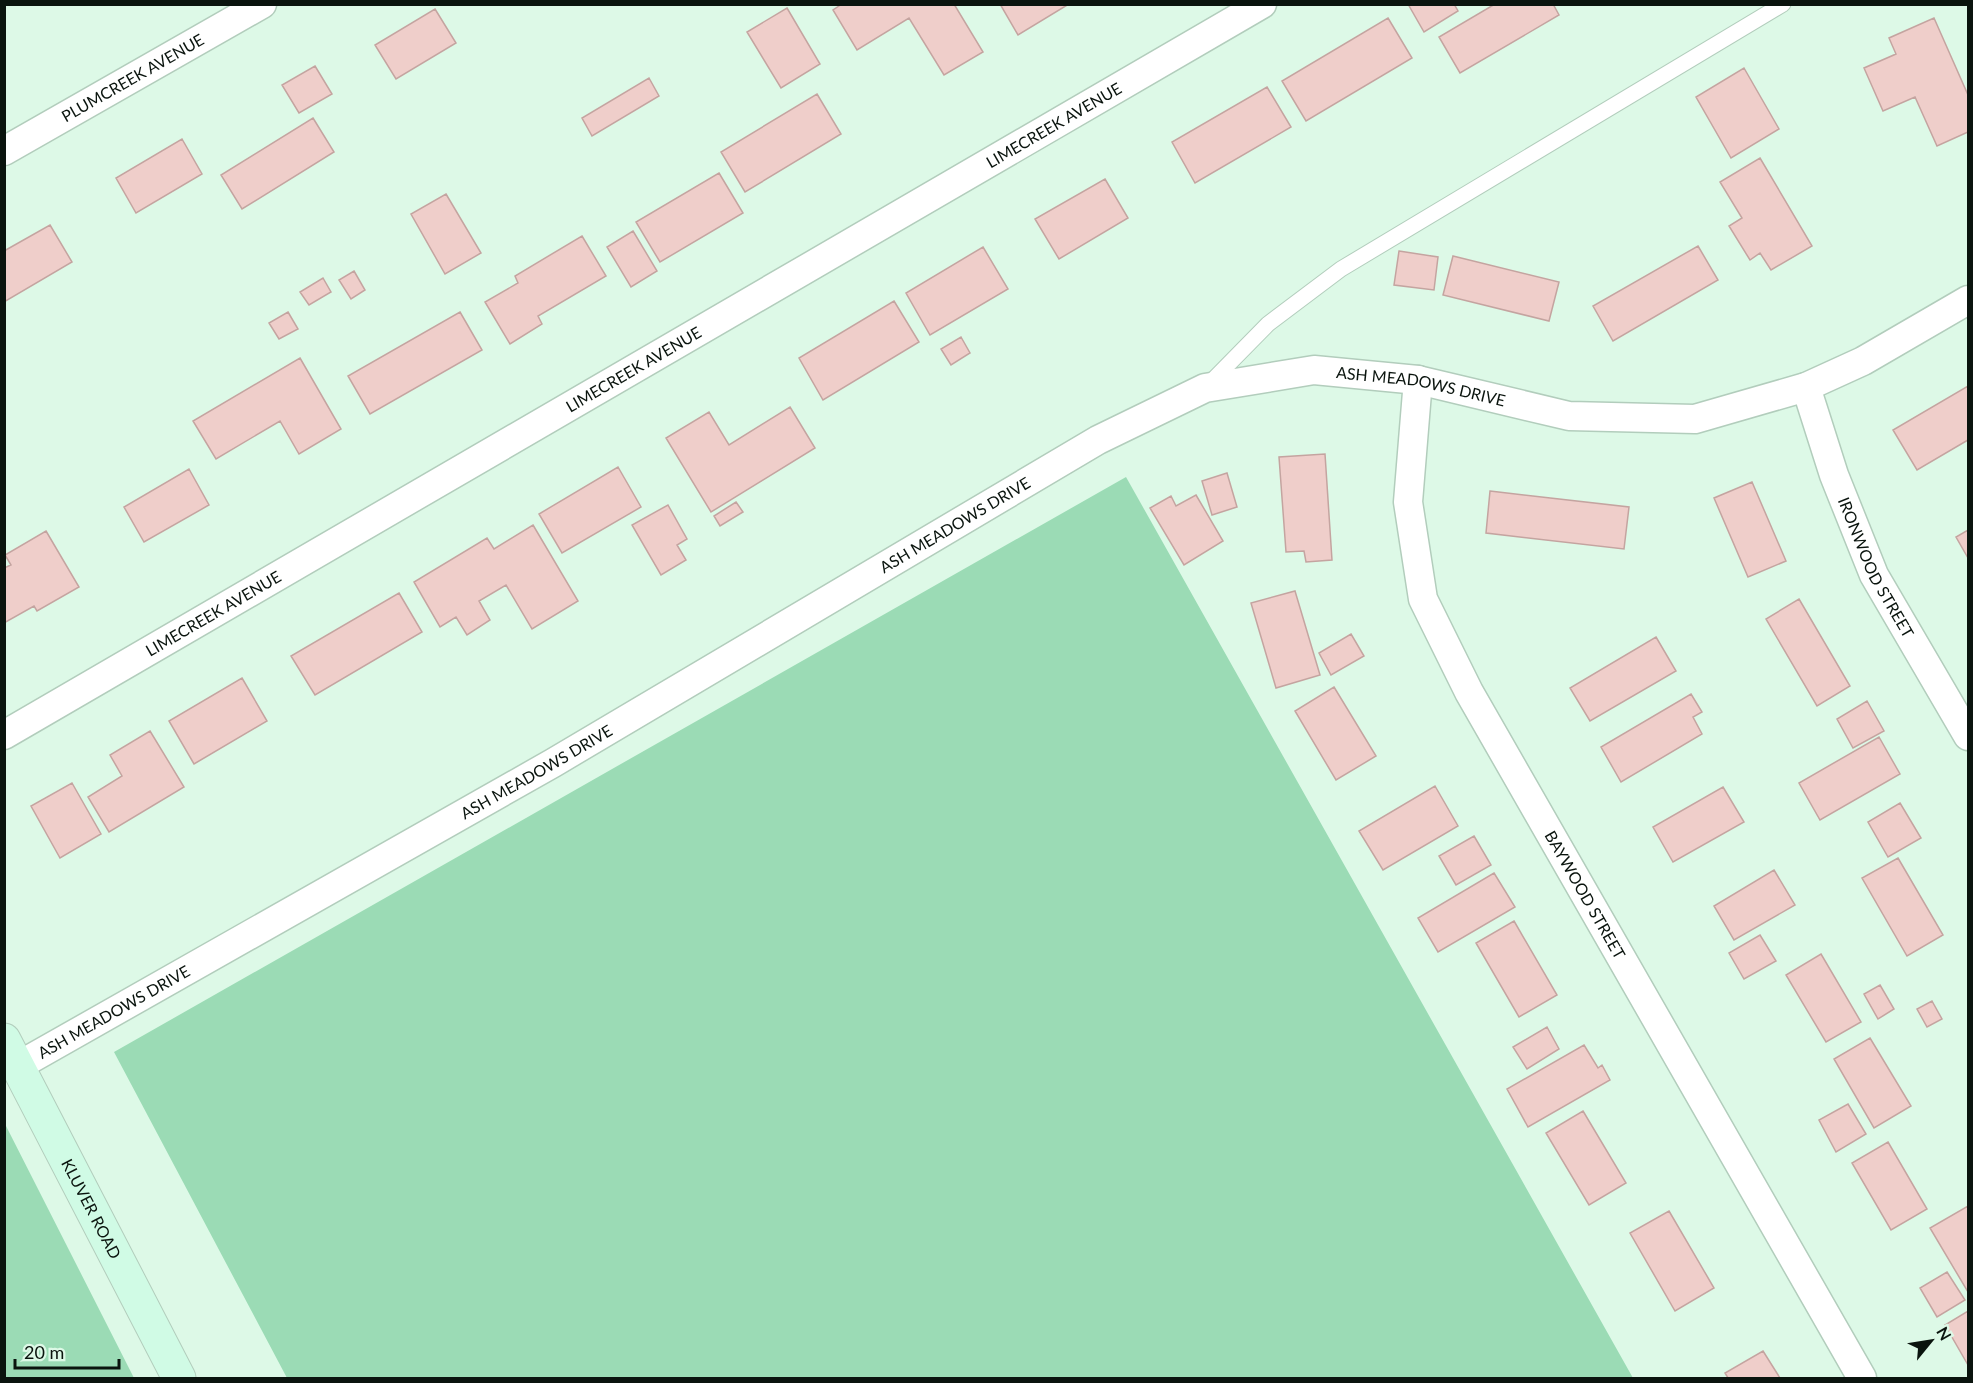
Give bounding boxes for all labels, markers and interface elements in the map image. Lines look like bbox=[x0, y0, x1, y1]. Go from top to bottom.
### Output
street label: PLUMCREEK AVENUE bbox=[58, 29, 207, 125]
street label: LIMECREEK AVENUE bbox=[982, 78, 1124, 171]
street label: LIMECREEK AVENUE bbox=[562, 322, 704, 416]
street label: ASH MEADOWS DRIVE bbox=[1335, 362, 1507, 410]
street label: ASH MEADOWS DRIVE bbox=[876, 472, 1033, 576]
street label: IRONWOOD STREET bbox=[1835, 494, 1919, 641]
street label: LIMECREEK AVENUE bbox=[142, 566, 284, 660]
street label: ASH MEADOWS DRIVE bbox=[457, 720, 615, 822]
street label: BAYWOOD STREET bbox=[1541, 827, 1630, 962]
street label: ASH MEADOWS DRIVE bbox=[34, 961, 193, 1062]
street label: KLUVER ROAD bbox=[58, 1155, 126, 1262]
north arrow bbox=[1901, 1311, 1961, 1371]
text: N bbox=[1933, 1323, 1956, 1343]
scale bar bbox=[15, 1332, 118, 1370]
text: 20 m bbox=[24, 1341, 64, 1363]

